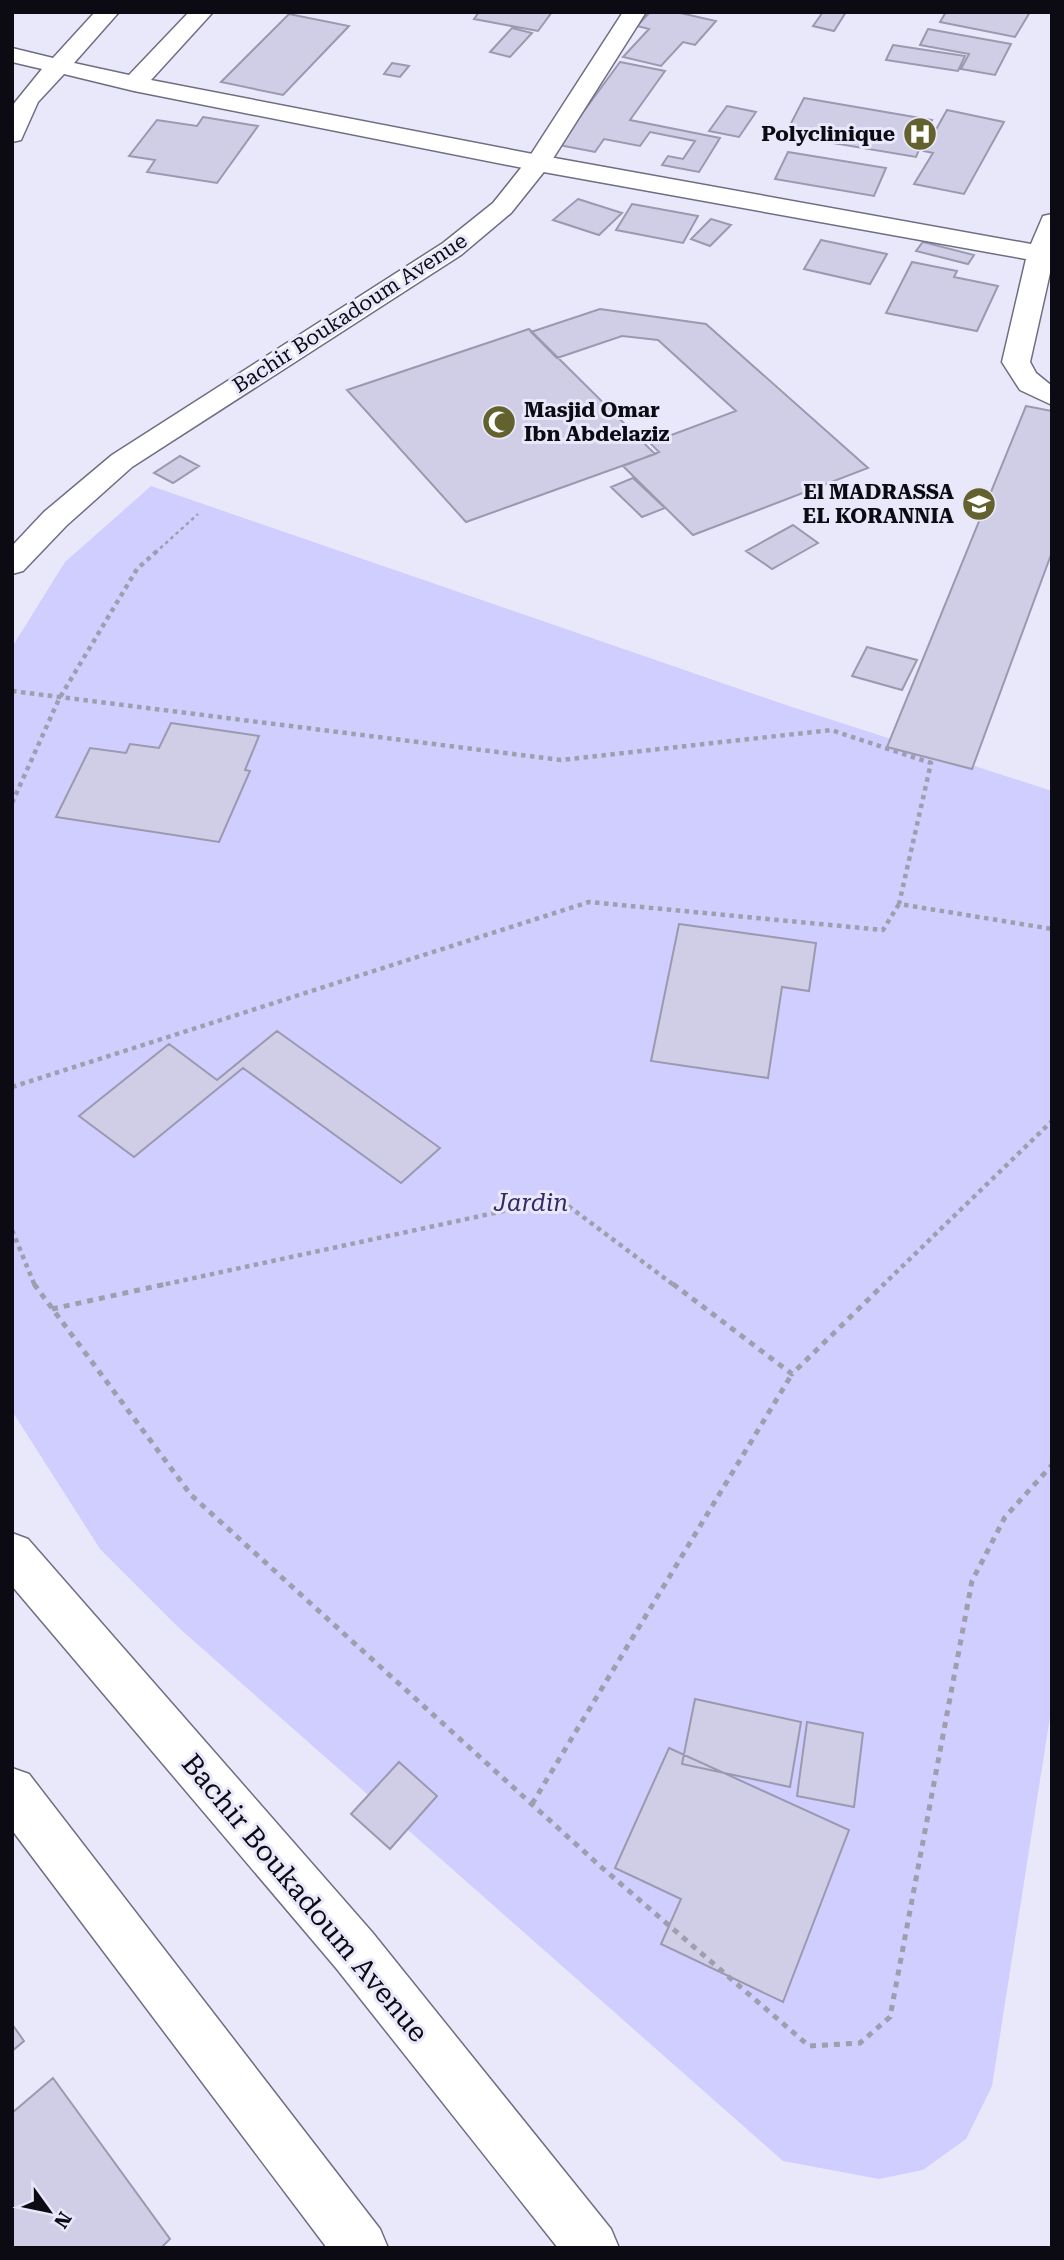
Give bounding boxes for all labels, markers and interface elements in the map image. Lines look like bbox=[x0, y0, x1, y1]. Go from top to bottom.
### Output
hospital icon: Polyclinique bbox=[901, 115, 939, 153]
place label: Polyclinique bbox=[761, 122, 895, 146]
street label: Bachir Boukadoum Avenue bbox=[228, 228, 472, 398]
place label: Masjid Omar Ibn Abdelaziz bbox=[524, 398, 670, 446]
mosque icon: Masjid Omar Ibn Abdelaziz bbox=[480, 403, 518, 441]
place label: El MADRASSA EL KORANNIA bbox=[803, 480, 954, 528]
school or university icon: El MADRASSA EL KORANNIA bbox=[960, 485, 998, 523]
park label: Jardin bbox=[493, 1189, 568, 1217]
street label: Bachir Boukadoum Avenue bbox=[175, 1747, 435, 2049]
north arrow bbox=[14, 2176, 84, 2246]
text: N bbox=[49, 2208, 76, 2233]

